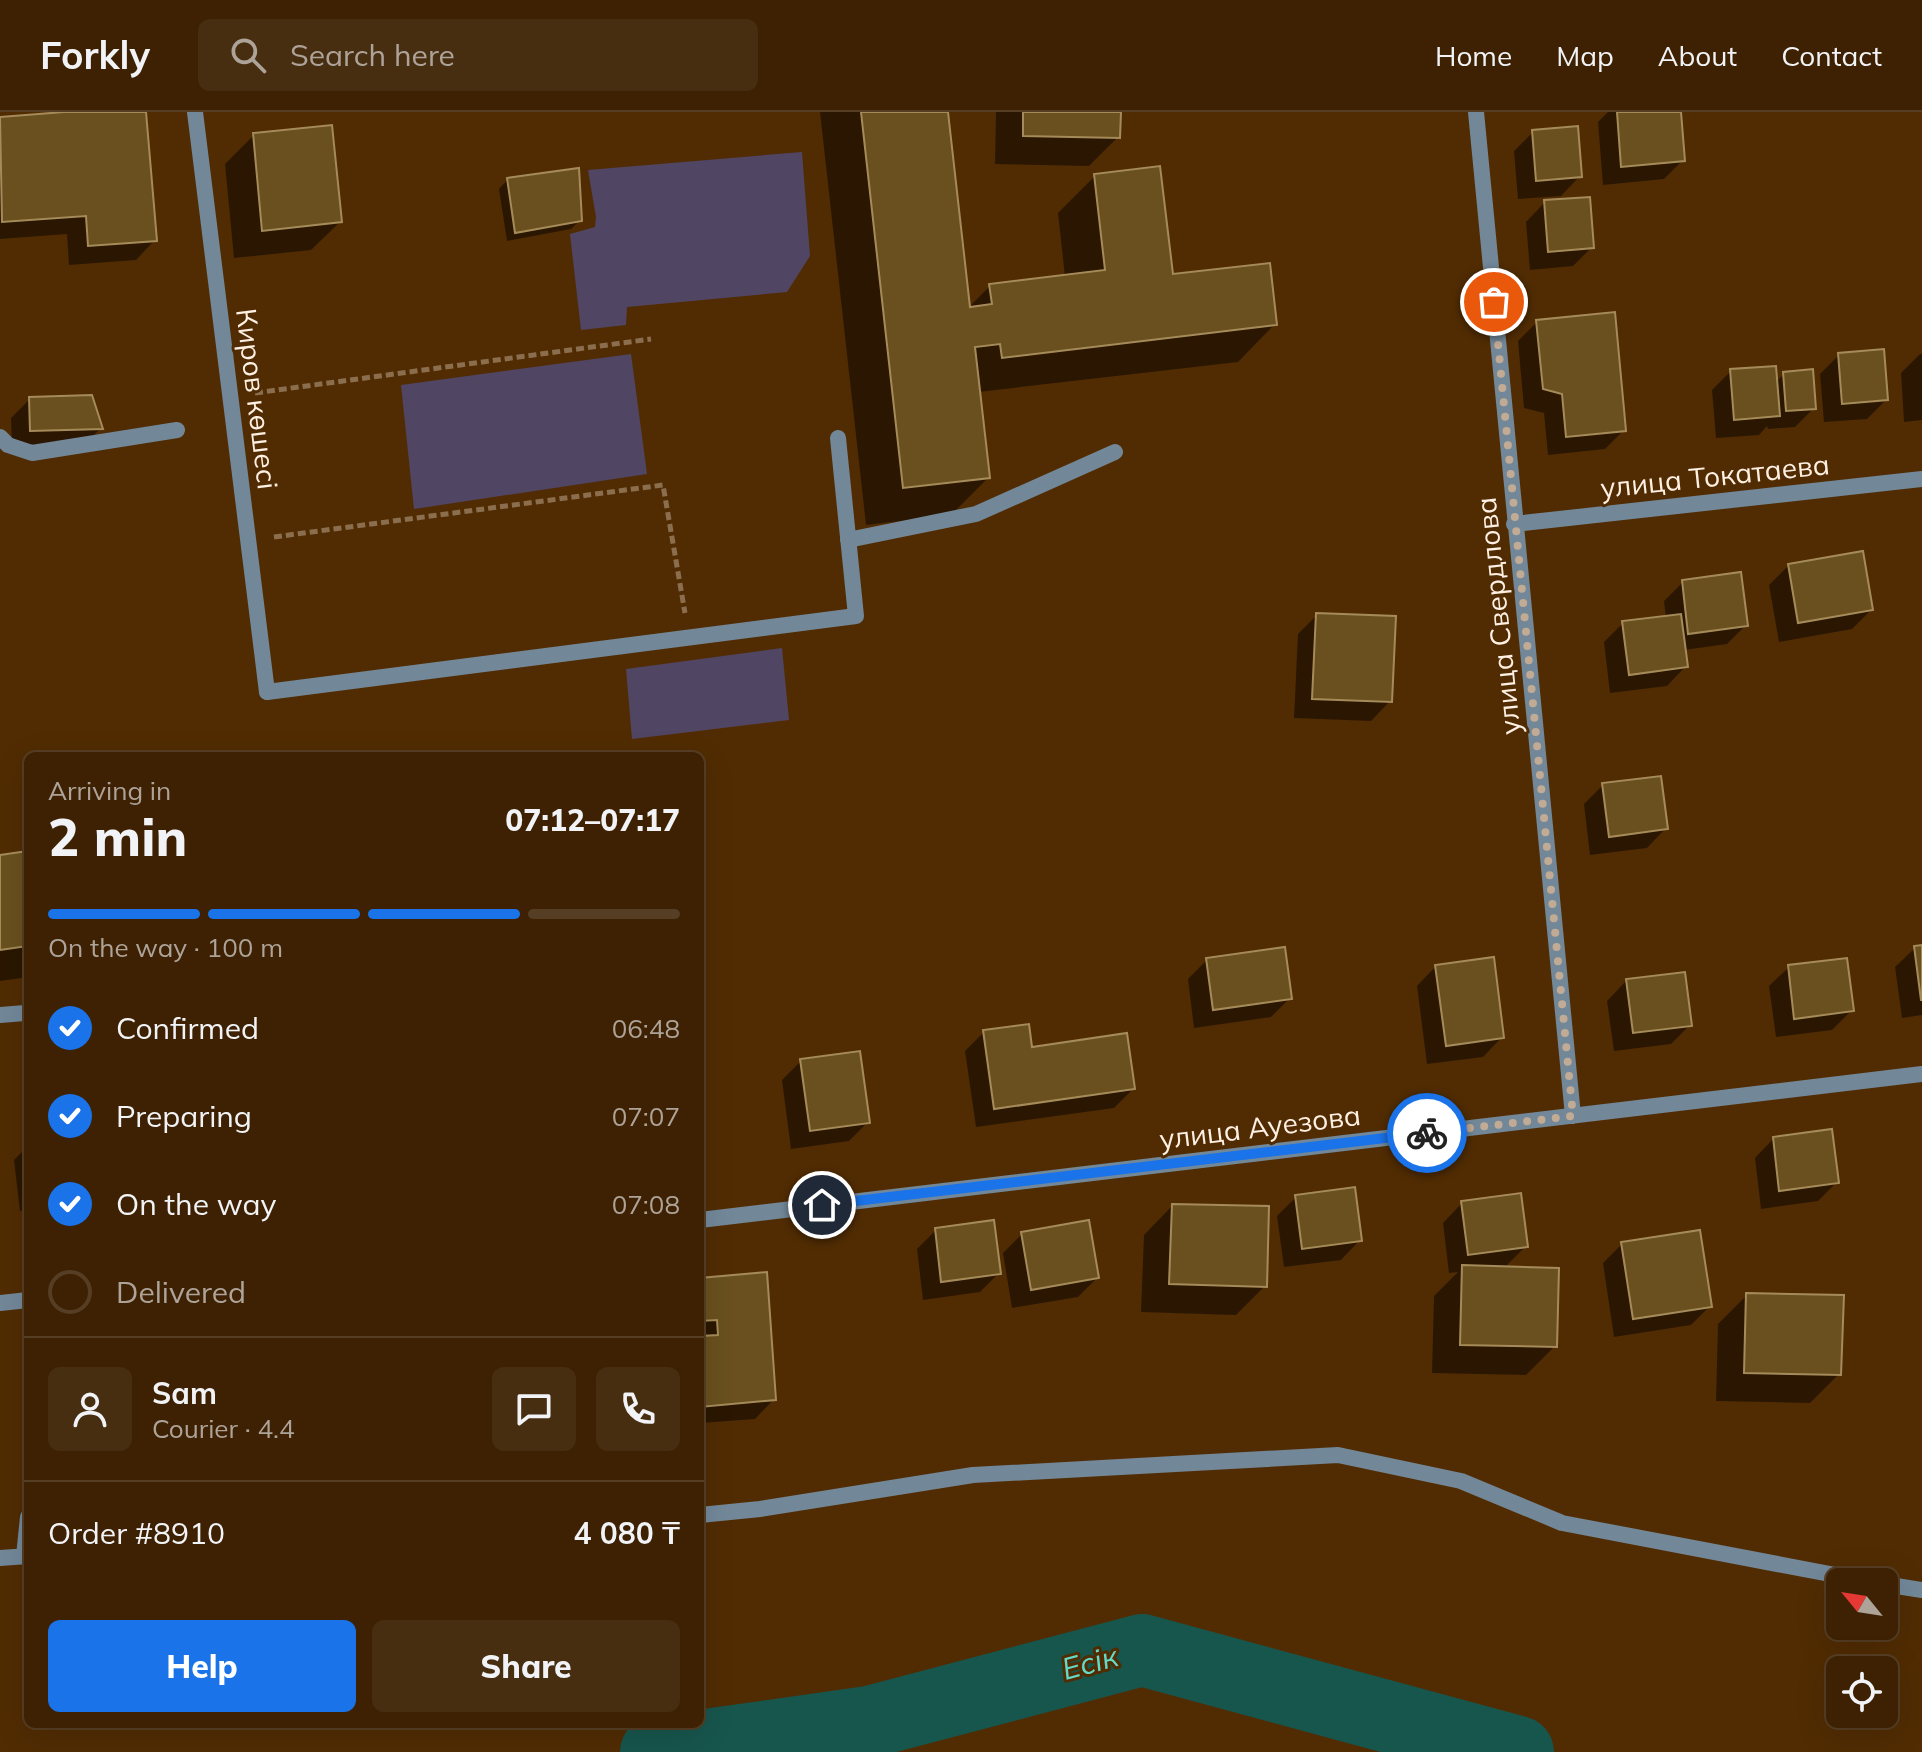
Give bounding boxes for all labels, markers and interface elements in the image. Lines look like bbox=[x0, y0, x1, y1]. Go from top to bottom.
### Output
search box bbox=[198, 19, 758, 91]
text: Forkly bbox=[40, 31, 150, 79]
icon: search bbox=[226, 33, 270, 77]
text: Search here bbox=[290, 36, 455, 74]
text: Home bbox=[1435, 38, 1512, 73]
text: Map bbox=[1556, 38, 1614, 73]
text: About bbox=[1658, 38, 1737, 73]
text: Contact bbox=[1781, 38, 1882, 73]
pin bbox=[1460, 268, 1528, 336]
icon: bag bbox=[1472, 280, 1516, 324]
street label: Киров көшесі bbox=[229, 306, 286, 491]
street label: улица Токатаева bbox=[1599, 446, 1831, 505]
street label: улица Свердлова bbox=[1468, 496, 1527, 737]
text: Arriving in bbox=[48, 774, 171, 807]
text: 07:12–07:17 bbox=[505, 801, 680, 839]
text: 2 min bbox=[48, 804, 187, 869]
text: On the way · 100 m bbox=[48, 931, 283, 964]
icon: check bbox=[48, 1006, 92, 1050]
text: Confirmed bbox=[116, 1009, 259, 1047]
text: 06:48 bbox=[612, 1012, 680, 1045]
courier bbox=[1387, 1093, 1467, 1173]
icon: check bbox=[48, 1094, 92, 1138]
text: Preparing bbox=[116, 1097, 252, 1135]
street label: улица Ауезова bbox=[1157, 1097, 1363, 1156]
text: 07:07 bbox=[612, 1100, 680, 1133]
icon: bike bbox=[1405, 1111, 1449, 1155]
pin bbox=[788, 1171, 856, 1239]
icon: check bbox=[48, 1182, 92, 1226]
icon: home bbox=[800, 1183, 844, 1227]
text: On the way bbox=[116, 1185, 276, 1223]
text: 07:08 bbox=[612, 1188, 680, 1221]
text: Delivered bbox=[116, 1273, 246, 1311]
button: person bbox=[48, 1367, 132, 1451]
button: chat bbox=[492, 1367, 576, 1451]
button: phone bbox=[596, 1367, 680, 1451]
text: Sam bbox=[152, 1374, 217, 1412]
text: Courier · 4.4 bbox=[152, 1412, 295, 1445]
text: Order #8910 bbox=[48, 1514, 225, 1552]
text: 4 080 ₸ bbox=[574, 1514, 680, 1552]
north arrow bbox=[1826, 1568, 1898, 1640]
map controls bbox=[1826, 1568, 1898, 1728]
button: Help bbox=[48, 1620, 356, 1712]
button: Share bbox=[372, 1620, 680, 1712]
water label: Есік bbox=[1058, 1636, 1123, 1688]
button: locate bbox=[1826, 1656, 1898, 1728]

